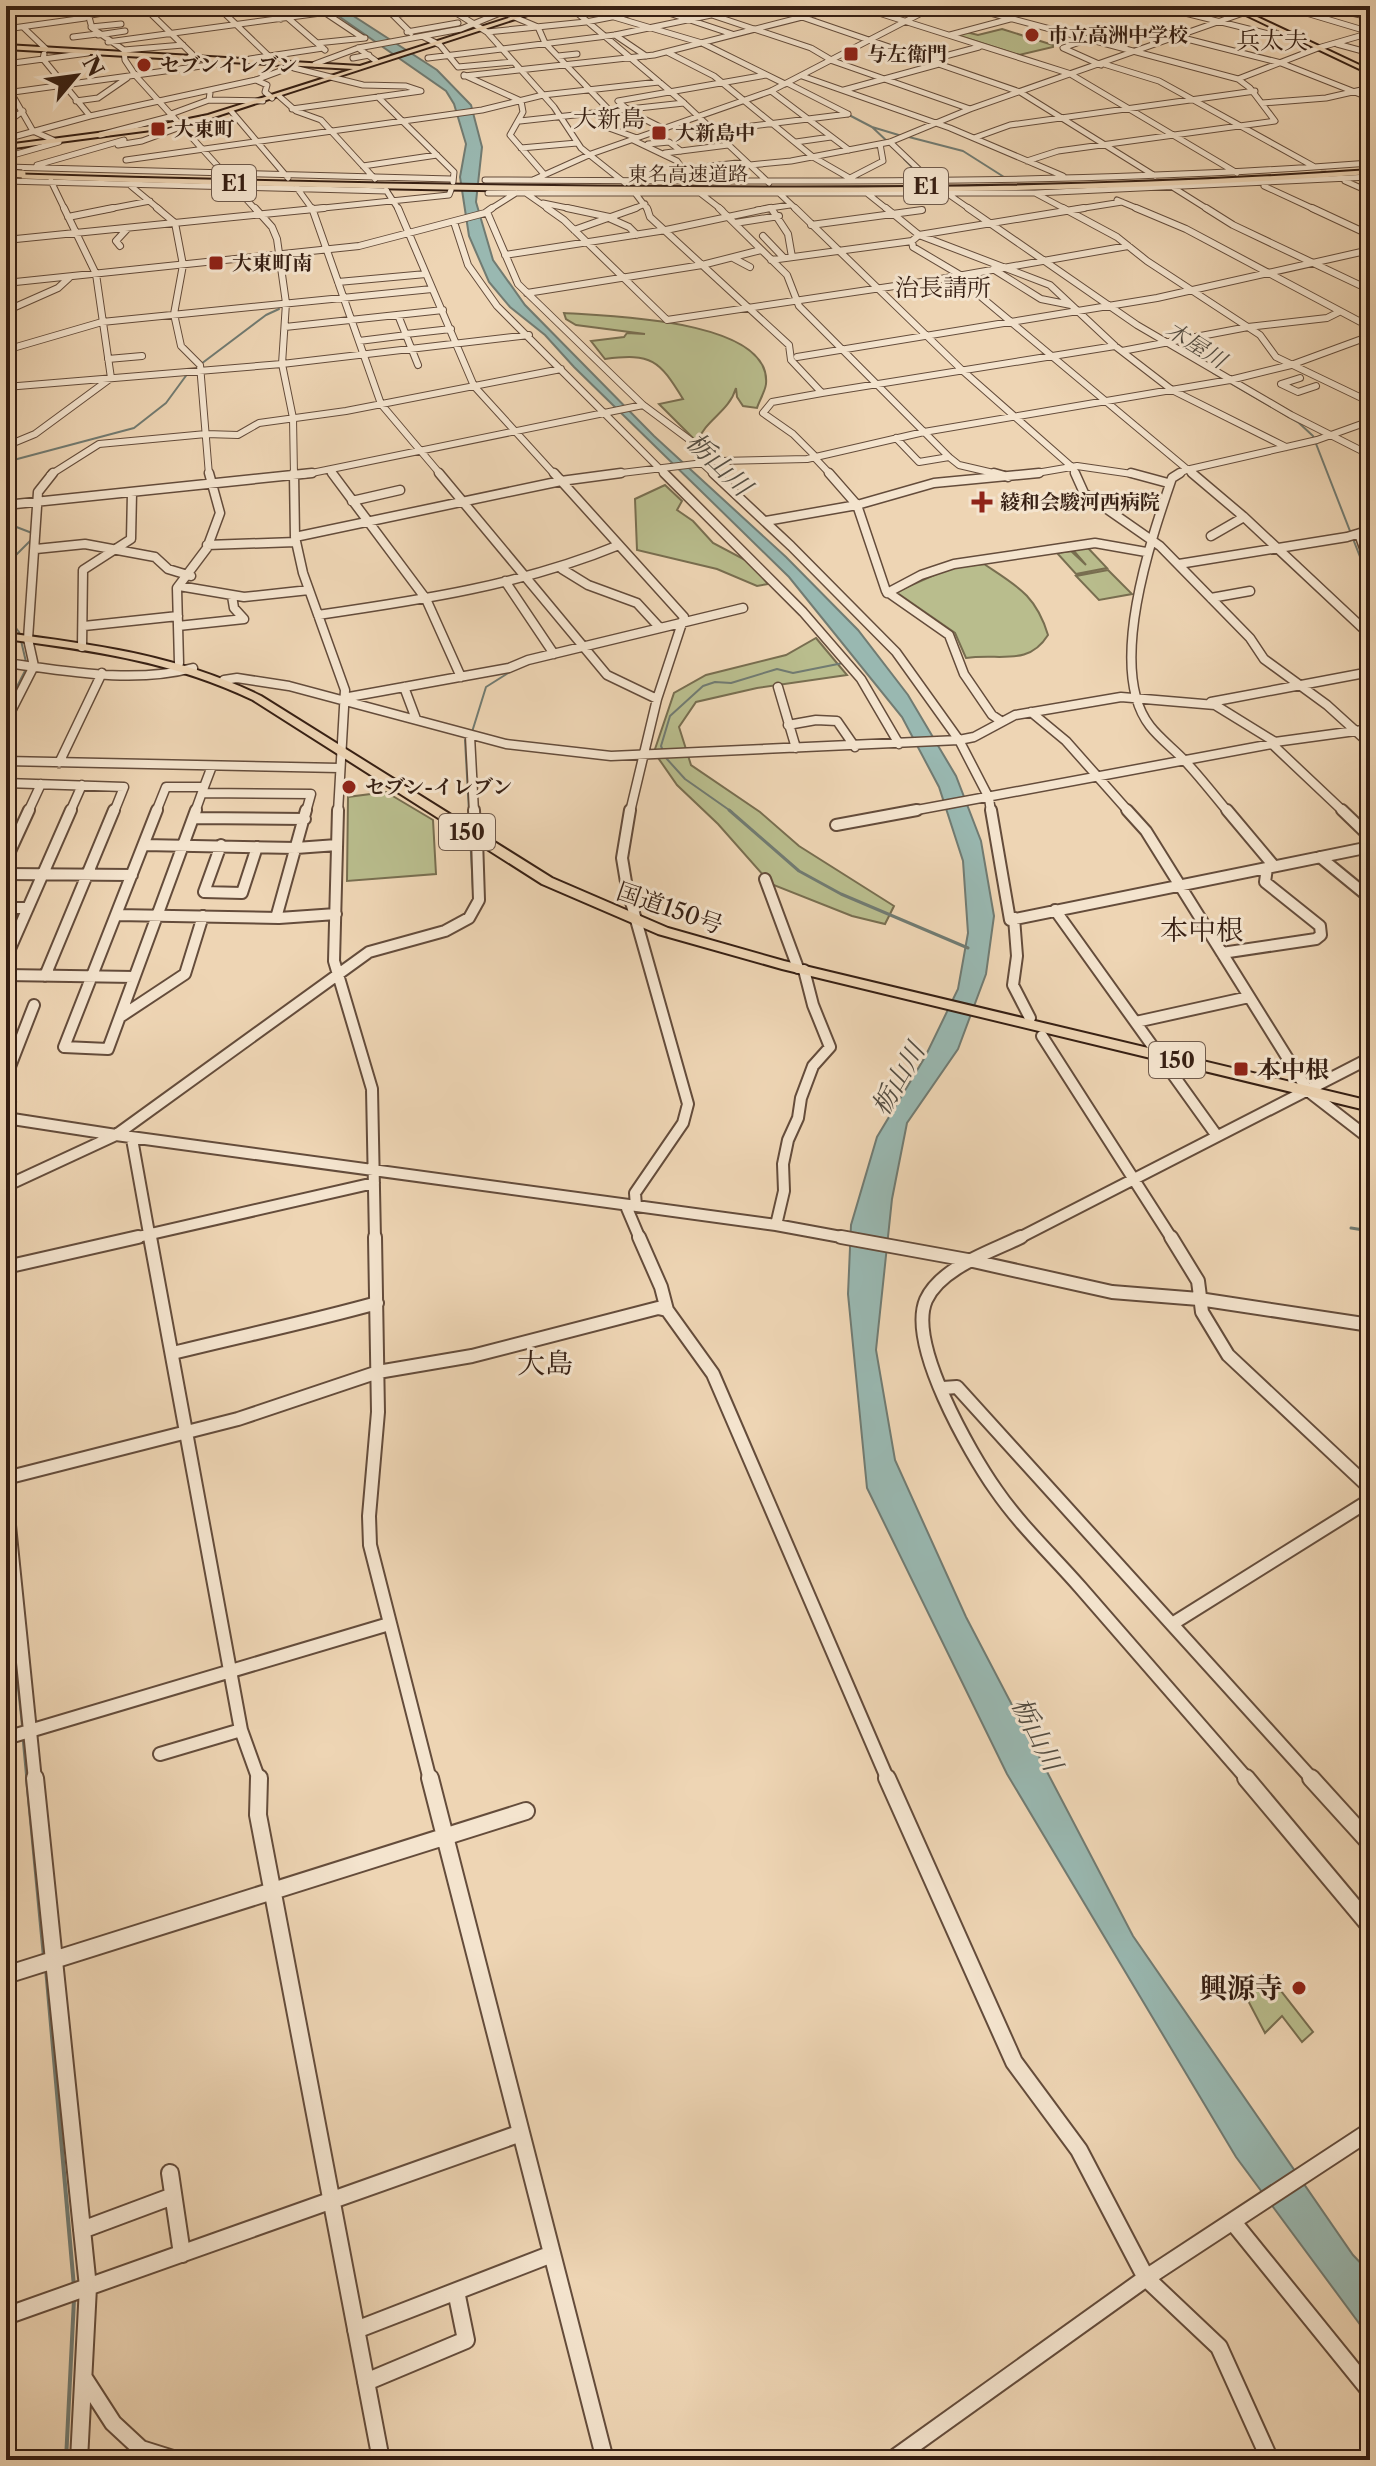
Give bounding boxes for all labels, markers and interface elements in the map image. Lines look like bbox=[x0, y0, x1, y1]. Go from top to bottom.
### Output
place label: 市立高洲中学校 bbox=[1048, 23, 1188, 47]
marker: 市立高洲中学校 bbox=[1023, 26, 1041, 44]
district label: 兵太夫 bbox=[1236, 26, 1308, 55]
north arrow bbox=[36, 36, 116, 116]
place label: 与左衛門 bbox=[867, 42, 947, 66]
marker: 与左衛門 bbox=[842, 45, 860, 63]
text: N bbox=[77, 52, 109, 81]
place label: セブンイレブン bbox=[160, 53, 297, 77]
marker: セブンイレブン bbox=[135, 56, 153, 74]
district label: 大新島 bbox=[573, 104, 645, 133]
place label: 大東町 bbox=[174, 117, 235, 141]
marker: 大東町 bbox=[149, 120, 167, 138]
place label: 大新島中 bbox=[675, 121, 755, 145]
marker: 大新島中 bbox=[650, 124, 668, 142]
street label: 東名高速道路 bbox=[628, 162, 748, 186]
road number: E1 bbox=[212, 165, 256, 201]
road number: E1 bbox=[904, 168, 948, 204]
place label: 大東町南 bbox=[232, 251, 312, 275]
marker: 大東町南 bbox=[207, 254, 225, 272]
district label: 治長請所 bbox=[895, 273, 991, 302]
water label: 木屋川 bbox=[1161, 316, 1233, 375]
water label: 栃山川 bbox=[680, 425, 760, 505]
place label: 綾和会駿河西病院 bbox=[1000, 490, 1160, 514]
marker: 綾和会駿河西病院 bbox=[971, 491, 993, 513]
place label: セブン-イレブン bbox=[365, 775, 512, 799]
marker: セブン-イレブン bbox=[340, 778, 358, 796]
road number: 150 bbox=[439, 814, 495, 850]
street label: 国道150号 bbox=[613, 876, 727, 940]
district label: 本中根 bbox=[1160, 913, 1244, 947]
water label: 栃山川 bbox=[865, 1035, 933, 1121]
road number: 150 bbox=[1149, 1042, 1205, 1078]
place label: 本中根 bbox=[1257, 1055, 1329, 1084]
marker: 本中根 bbox=[1232, 1060, 1250, 1078]
district label: 大島 bbox=[517, 1346, 573, 1380]
water label: 栃山川 bbox=[1005, 1692, 1070, 1779]
place label: 興源寺 bbox=[1199, 1971, 1283, 2005]
marker: 興源寺 bbox=[1290, 1979, 1308, 1997]

